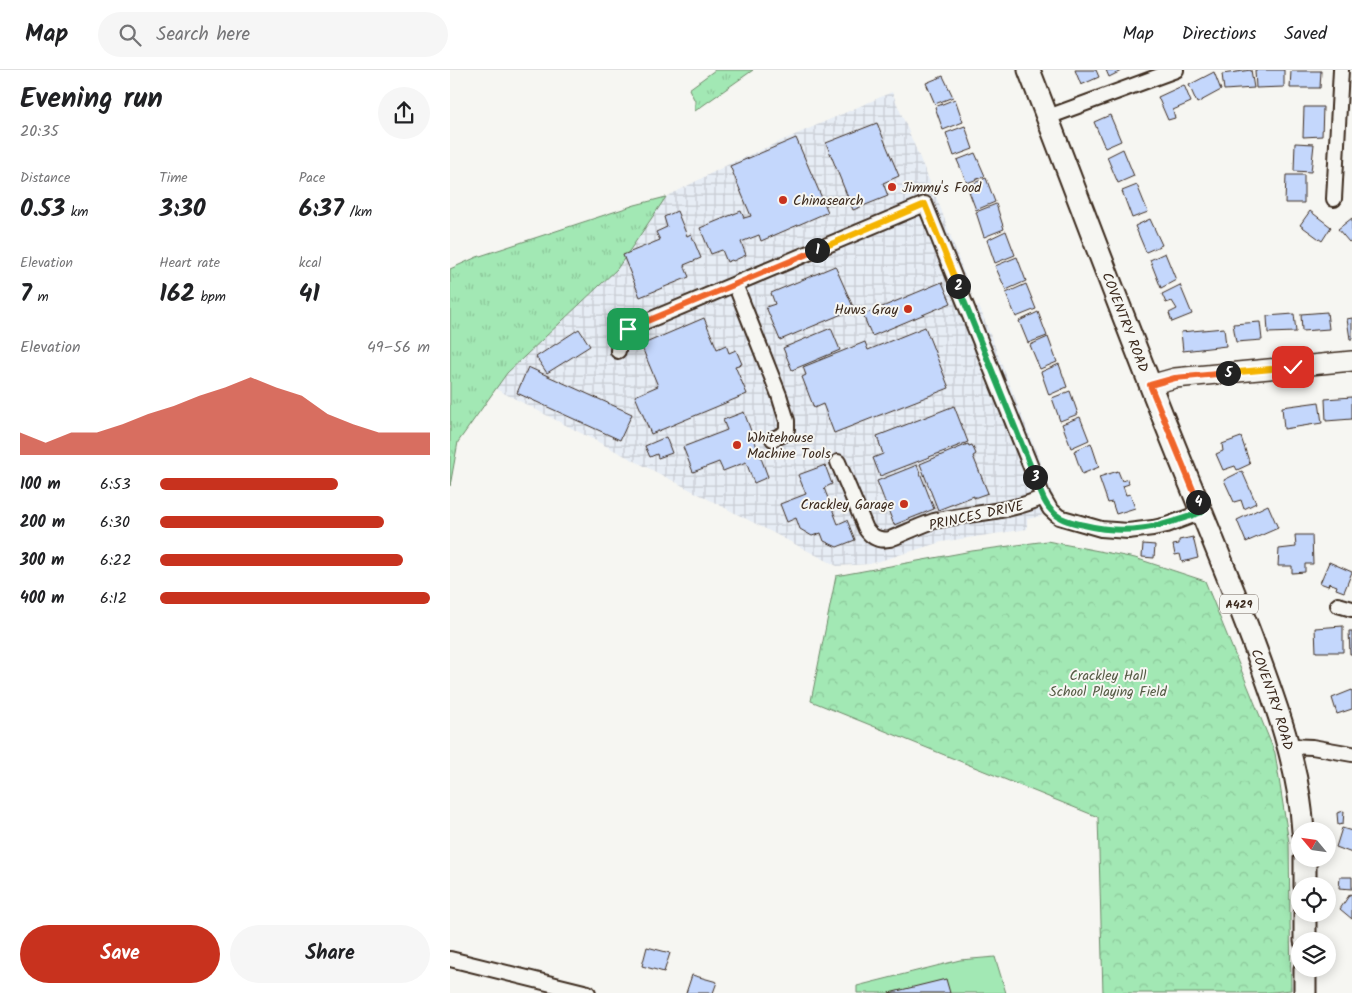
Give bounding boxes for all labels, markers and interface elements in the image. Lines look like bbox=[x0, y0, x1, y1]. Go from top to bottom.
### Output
search box bbox=[98, 12, 448, 57]
text: Map bbox=[25, 15, 68, 54]
text: Search here bbox=[156, 20, 250, 50]
text: Map bbox=[1122, 20, 1154, 49]
text: Directions bbox=[1182, 20, 1256, 49]
text: Saved bbox=[1284, 20, 1327, 49]
icon: search bbox=[116, 21, 144, 49]
text: Evening run bbox=[20, 77, 163, 122]
button: share bbox=[378, 87, 430, 139]
text: 20:35 bbox=[20, 119, 59, 144]
text: Distance bbox=[20, 167, 70, 189]
text: Time bbox=[159, 167, 188, 189]
text: Pace bbox=[299, 167, 325, 189]
place label: Jimmy's Food bbox=[902, 177, 982, 199]
marker: Jimmy's Food bbox=[886, 181, 898, 193]
text: 0.53 bbox=[20, 189, 65, 229]
text: 3:30 bbox=[159, 189, 206, 229]
text: 6:37 bbox=[299, 189, 344, 229]
place label: Chinasearch bbox=[793, 190, 863, 212]
marker: Chinasearch bbox=[777, 194, 789, 206]
text: km bbox=[65, 201, 88, 223]
text: /km bbox=[344, 201, 372, 223]
pin: 1 bbox=[804, 238, 830, 262]
text: 1 bbox=[815, 239, 820, 261]
text: Elevation bbox=[20, 252, 73, 274]
text: Heart rate bbox=[159, 252, 220, 274]
text: kcal bbox=[299, 252, 321, 274]
street label: COVENTRY ROAD bbox=[1095, 269, 1154, 376]
text: 7 bbox=[20, 274, 32, 314]
text: 162 bbox=[159, 274, 195, 314]
text: 41 bbox=[299, 274, 320, 314]
pin: 2 bbox=[946, 274, 970, 298]
text: 2 bbox=[954, 275, 963, 297]
text: m bbox=[32, 286, 49, 308]
text: bpm bbox=[195, 286, 226, 308]
place label: Huws Gray bbox=[835, 299, 898, 321]
marker: Huws Gray bbox=[902, 303, 914, 315]
pin bbox=[607, 308, 649, 350]
icon: arrive bbox=[614, 315, 642, 343]
text: Elevation bbox=[20, 335, 81, 360]
text: 49–56 m bbox=[367, 335, 430, 360]
pin bbox=[1272, 346, 1314, 388]
icon: check bbox=[1279, 353, 1307, 381]
pin: 5 bbox=[1216, 360, 1240, 386]
text: 5 bbox=[1225, 362, 1232, 384]
place label: Whitehouse Machine Tools bbox=[747, 427, 831, 465]
marker: Whitehouse Machine Tools bbox=[731, 439, 743, 451]
pin: 3 bbox=[1022, 464, 1048, 490]
text: 3 bbox=[1032, 466, 1039, 488]
text: 100 m bbox=[20, 472, 61, 497]
text: 6:53 bbox=[100, 472, 131, 497]
pin: 4 bbox=[1186, 490, 1210, 514]
text: 4 bbox=[1195, 491, 1202, 513]
place label: Crackley Garage bbox=[800, 494, 895, 516]
street label: PRINCES DRIVE bbox=[927, 495, 1026, 537]
marker: Crackley Garage bbox=[898, 498, 910, 510]
text: 200 m bbox=[20, 510, 65, 535]
text: 6:30 bbox=[100, 510, 130, 535]
text: 300 m bbox=[20, 548, 64, 573]
text: 6:22 bbox=[100, 548, 131, 573]
text: 400 m bbox=[20, 586, 64, 611]
text: 6:12 bbox=[100, 586, 127, 611]
road number: A429 bbox=[1220, 594, 1258, 614]
street label: COVENTRY ROAD bbox=[1245, 646, 1299, 753]
park label: Crackley Hall School Playing Field bbox=[1049, 665, 1168, 703]
north arrow bbox=[1291, 822, 1336, 868]
map controls bbox=[1291, 822, 1336, 977]
button: locate bbox=[1291, 877, 1336, 922]
button: Save bbox=[20, 925, 220, 983]
button: Share bbox=[230, 925, 430, 983]
button: layers bbox=[1291, 932, 1336, 977]

